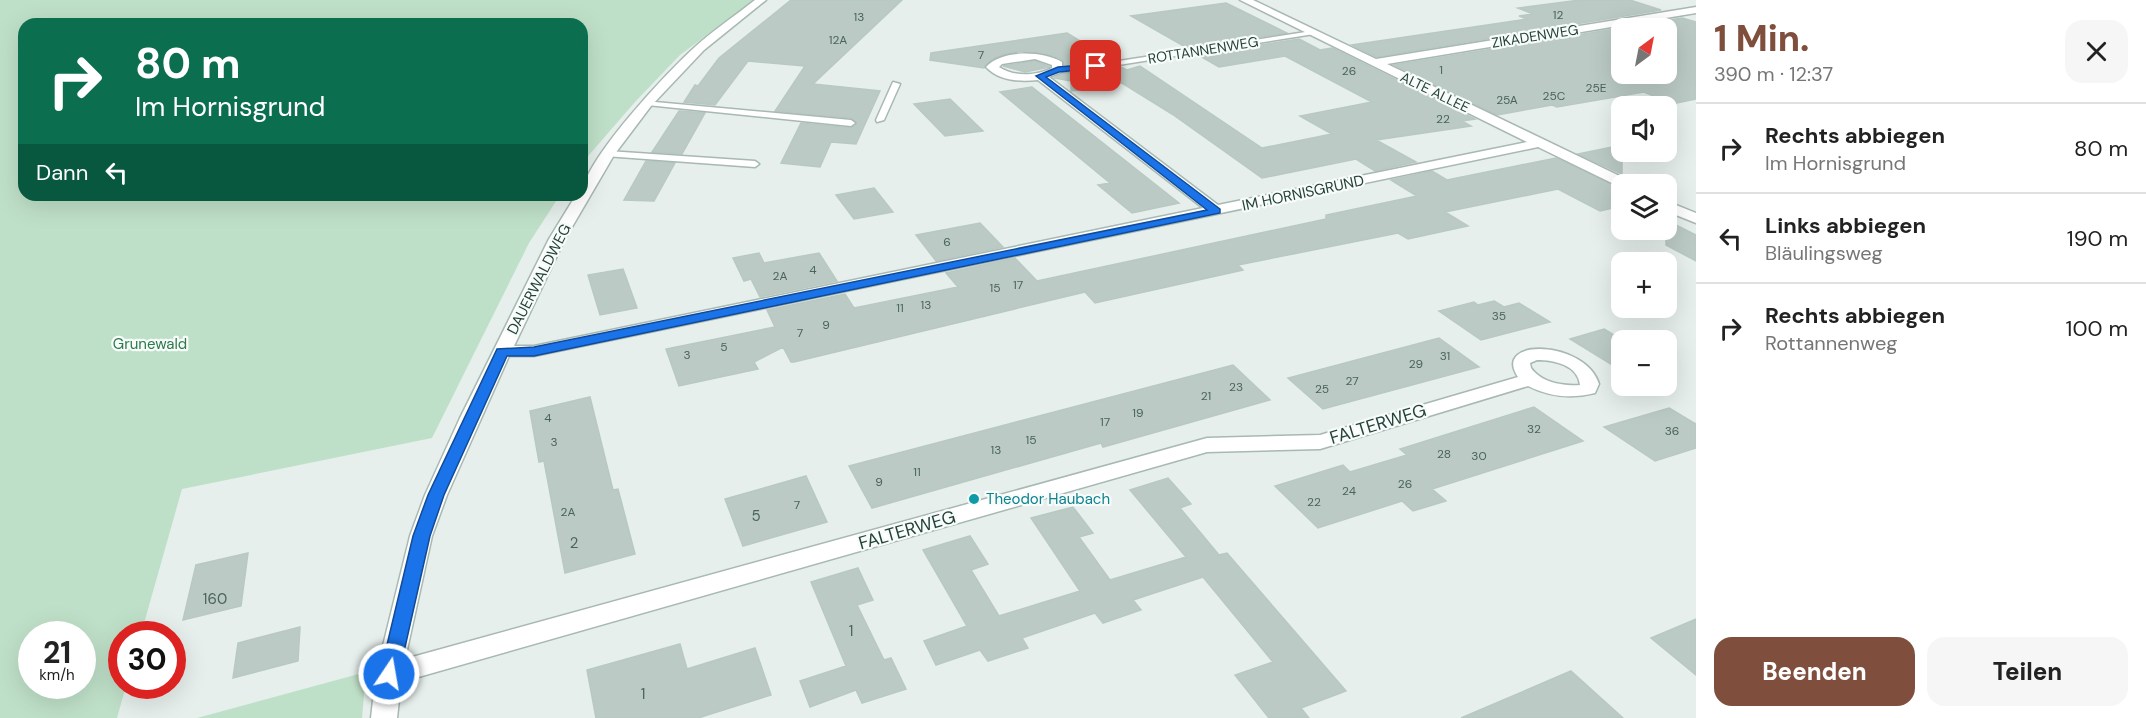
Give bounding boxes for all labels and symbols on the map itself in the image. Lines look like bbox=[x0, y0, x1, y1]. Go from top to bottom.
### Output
house number: 12 bbox=[1553, 7, 1563, 23]
house number: 13 bbox=[854, 9, 864, 25]
north arrow bbox=[1611, 18, 1677, 84]
street label: ZIKADENWEG bbox=[1490, 20, 1580, 52]
house number: 12A bbox=[829, 32, 847, 48]
street label: ROTTANNENWEG bbox=[1146, 32, 1260, 68]
pin bbox=[1070, 40, 1121, 91]
house number: 7 bbox=[978, 47, 984, 63]
house number: 1 bbox=[1439, 62, 1443, 78]
house number: 26 bbox=[1342, 63, 1356, 79]
street label: ALTE ALLEE bbox=[1398, 68, 1472, 116]
house number: 25E bbox=[1585, 80, 1607, 96]
house number: 25C bbox=[1543, 88, 1566, 104]
house number: 25A bbox=[1496, 92, 1518, 108]
house number: 22 bbox=[1436, 111, 1450, 127]
street label: IM HORNISGRUND bbox=[1240, 170, 1366, 216]
street label: DAUERWALDWEG bbox=[502, 220, 576, 338]
house number: 6 bbox=[943, 234, 951, 250]
house number: 4 bbox=[809, 262, 817, 278]
house number: 2A bbox=[773, 268, 787, 284]
house number: 17 bbox=[1013, 277, 1023, 293]
house number: 15 bbox=[989, 280, 1001, 296]
house number: 13 bbox=[921, 297, 931, 313]
house number: 11 bbox=[896, 300, 904, 316]
house number: 35 bbox=[1492, 308, 1506, 324]
house number: 9 bbox=[822, 317, 830, 333]
house number: 7 bbox=[797, 325, 803, 341]
park label: Grunewald bbox=[113, 334, 187, 354]
house number: 5 bbox=[720, 339, 728, 355]
house number: 3 bbox=[683, 347, 691, 363]
house number: 31 bbox=[1440, 348, 1450, 364]
house number: 29 bbox=[1409, 356, 1423, 372]
house number: 27 bbox=[1345, 373, 1359, 389]
house number: 23 bbox=[1229, 379, 1243, 395]
house number: 25 bbox=[1315, 381, 1329, 397]
house number: 21 bbox=[1201, 388, 1211, 404]
street label: FALTERWEG bbox=[1327, 398, 1429, 450]
house number: 19 bbox=[1132, 405, 1144, 421]
house number: 4 bbox=[544, 410, 552, 426]
house number: 17 bbox=[1100, 414, 1110, 430]
house number: 32 bbox=[1527, 421, 1541, 437]
house number: 36 bbox=[1665, 423, 1679, 439]
house number: 15 bbox=[1025, 432, 1037, 448]
house number: 3 bbox=[550, 434, 558, 450]
house number: 13 bbox=[991, 442, 1001, 458]
house number: 28 bbox=[1437, 446, 1451, 462]
house number: 30 bbox=[1471, 448, 1487, 464]
house number: 11 bbox=[913, 464, 921, 480]
house number: 9 bbox=[875, 474, 883, 490]
house number: 26 bbox=[1398, 476, 1412, 492]
house number: 24 bbox=[1342, 483, 1356, 499]
place label: Theodor Haubach bbox=[986, 489, 1110, 509]
marker: Theodor Haubach bbox=[967, 492, 981, 506]
house number: 22 bbox=[1307, 494, 1321, 510]
house number: 7 bbox=[794, 497, 800, 513]
house number: 2A bbox=[561, 504, 575, 520]
street label: FALTERWEG bbox=[856, 505, 958, 555]
house number: 5 bbox=[751, 506, 761, 526]
house number: 2 bbox=[570, 533, 578, 553]
house number: 160 bbox=[203, 589, 227, 609]
speed limit sign: 30 bbox=[108, 621, 186, 699]
house number: 1 bbox=[849, 621, 853, 641]
position arrow bbox=[357, 642, 421, 706]
house number: 1 bbox=[641, 684, 645, 704]

